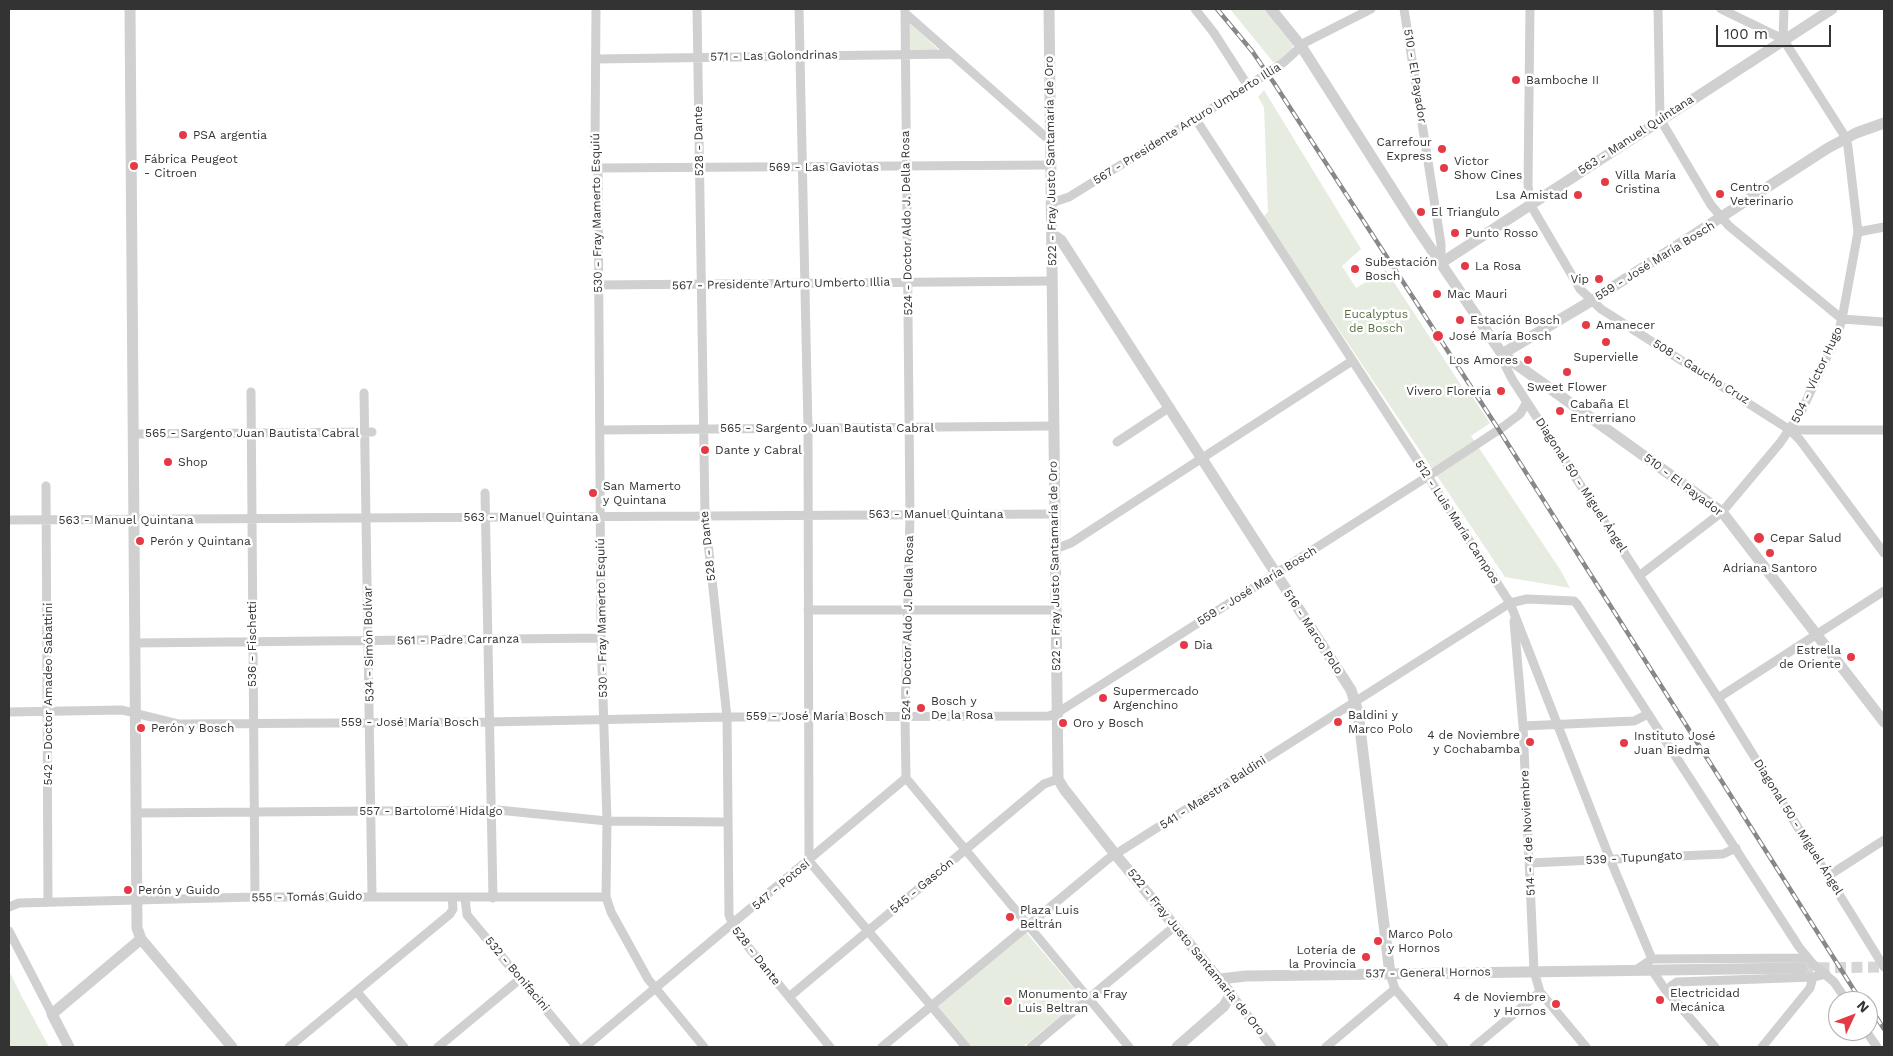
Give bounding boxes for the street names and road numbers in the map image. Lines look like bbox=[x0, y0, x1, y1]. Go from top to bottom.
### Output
street label: 510 - El Payador bbox=[1400, 28, 1430, 124]
street label: 571 - Las Golondrinas bbox=[710, 48, 838, 64]
street label: 522 - Fray Justo Santamaría de Oro bbox=[1042, 56, 1060, 266]
street label: 567 - Presidente Arturo Umberto Illia bbox=[1091, 60, 1283, 188]
street label: 563 - Manuel Quintana bbox=[1575, 92, 1697, 178]
street label: 528 - Dante bbox=[691, 106, 707, 176]
street label: 524 - Doctor Aldo J. Della Rosa bbox=[898, 130, 916, 316]
street label: 530 - Fray Mamerto Esquiú bbox=[588, 133, 606, 293]
street label: 569 - Las Gaviotas bbox=[769, 160, 879, 174]
street label: 559 - José María Bosch bbox=[1593, 218, 1717, 304]
street label: 567 - Presidente Arturo Umberto Illia bbox=[672, 275, 890, 293]
street label: 504 - Víctor Hugo bbox=[1788, 325, 1846, 425]
street label: 508 - Gaucho Cruz bbox=[1650, 336, 1752, 408]
street label: Diagonal 50 - Miguel Ángel bbox=[1532, 415, 1630, 555]
street label: 565 - Sargento Juan Bautista Cabral bbox=[720, 421, 934, 435]
street label: 565 - Sargento Juan Bautista Cabral bbox=[145, 426, 359, 440]
street label: 510 - El Payador bbox=[1641, 451, 1725, 519]
street label: 512 - Luis María Campos bbox=[1412, 457, 1502, 587]
street label: 522 - Fray Justo Santamaría de Oro bbox=[1046, 461, 1064, 671]
street label: 563 - Manuel Quintana bbox=[868, 507, 1004, 521]
street label: 563 - Manuel Quintana bbox=[463, 510, 599, 524]
street label: 528 - Dante bbox=[697, 510, 719, 582]
street label: 563 - Manuel Quintana bbox=[58, 513, 194, 527]
street label: 524 - Doctor Aldo J. Della Rosa bbox=[899, 535, 917, 721]
street label: 530 - Fray Mamerto Esquiú bbox=[593, 538, 611, 698]
street label: 559 - José María Bosch bbox=[1195, 543, 1319, 629]
street label: 534 - Simón Bolívar bbox=[361, 586, 377, 702]
street label: 516 - Marco Polo bbox=[1280, 587, 1346, 677]
street label: 536 - Fischetti bbox=[245, 601, 259, 687]
street label: 542 - Doctor Amadeo Sabattini bbox=[41, 603, 55, 785]
street label: 561 - Padre Carranza bbox=[397, 632, 519, 648]
street label: 559 - José María Bosch bbox=[746, 709, 884, 723]
street label: 559 - José María Bosch bbox=[341, 715, 479, 729]
street label: 541 - Maestra Baldini bbox=[1157, 753, 1269, 833]
street label: Diagonal 50 - Miguel Ángel bbox=[1750, 757, 1846, 897]
street label: 514 - 4 de Noviembre bbox=[1518, 770, 1538, 896]
street label: 557 - Bartolomé Hidalgo bbox=[359, 804, 503, 818]
street label: 539 - Tupungato bbox=[1585, 848, 1683, 868]
street label: 545 - Gascón bbox=[887, 855, 957, 917]
street label: 547 - Potosí bbox=[749, 857, 813, 913]
street label: 522 - Fray Justo Santamaría de Oro bbox=[1124, 866, 1268, 1038]
street label: 555 - Tomás Guido bbox=[251, 889, 363, 905]
street label: 528 - Dante bbox=[729, 924, 783, 988]
street label: 532 - Bonifacini bbox=[482, 934, 552, 1014]
street label: 537 - General Hornos bbox=[1365, 965, 1491, 981]

